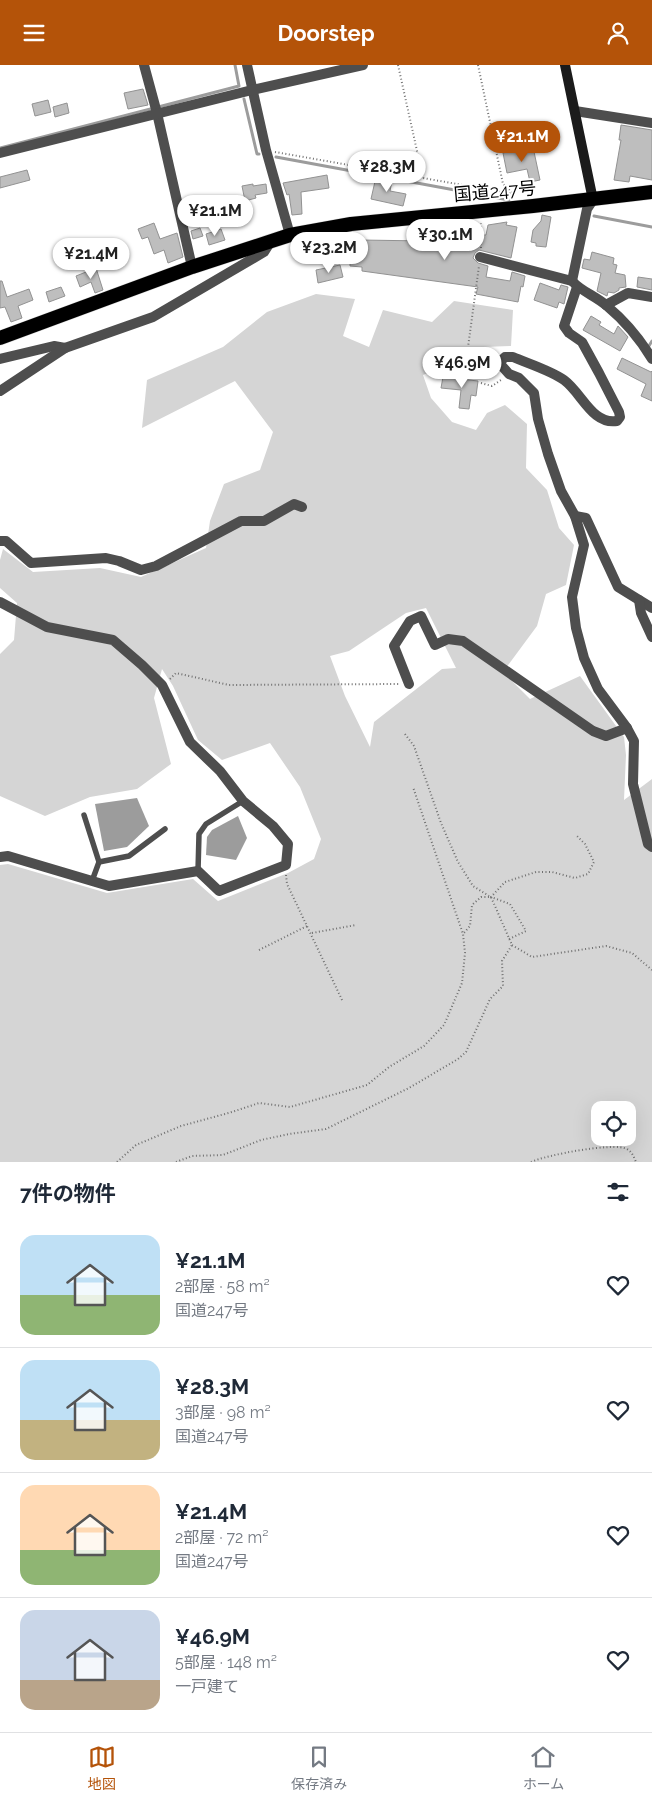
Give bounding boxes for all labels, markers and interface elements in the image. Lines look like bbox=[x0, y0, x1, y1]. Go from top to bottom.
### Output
icon: menu bbox=[20, 19, 48, 47]
icon: person bbox=[604, 19, 632, 47]
text: Doorstep bbox=[277, 20, 375, 46]
pin: ¥21.1M bbox=[481, 121, 563, 163]
text: ¥21.1M bbox=[495, 127, 549, 146]
pin: ¥28.3M bbox=[346, 151, 428, 193]
text: ¥28.3M bbox=[359, 157, 415, 176]
street label: 国道247号 bbox=[453, 177, 537, 205]
pin: ¥21.1M bbox=[174, 195, 256, 237]
text: ¥21.1M bbox=[188, 201, 242, 220]
pin: ¥30.1M bbox=[404, 219, 486, 261]
text: ¥30.1M bbox=[417, 225, 473, 244]
pin: ¥23.2M bbox=[288, 231, 370, 274]
pin: ¥21.4M bbox=[50, 237, 132, 280]
text: ¥23.2M bbox=[301, 238, 357, 257]
text: ¥21.4M bbox=[64, 244, 118, 263]
pin: ¥46.9M bbox=[421, 347, 503, 389]
text: ¥46.9M bbox=[433, 353, 491, 372]
map controls bbox=[591, 1101, 636, 1146]
button: locate bbox=[591, 1101, 636, 1146]
icon: filters bbox=[604, 1178, 632, 1206]
text: 7件の物件 bbox=[20, 1181, 116, 1206]
text: ¥21.1M bbox=[175, 1248, 245, 1273]
icon: home bbox=[60, 1255, 120, 1315]
icon: heart bbox=[604, 1271, 632, 1299]
text: 2部屋 · 58 m² bbox=[175, 1277, 270, 1296]
text: 国道247号 bbox=[175, 1301, 249, 1320]
text: ¥28.3M bbox=[175, 1374, 249, 1399]
icon: home bbox=[60, 1380, 120, 1440]
icon: heart bbox=[604, 1396, 632, 1424]
text: 3部屋 · 98 m² bbox=[175, 1403, 271, 1422]
text: 国道247号 bbox=[175, 1427, 249, 1446]
text: ¥21.4M bbox=[175, 1499, 247, 1524]
icon: home bbox=[60, 1505, 120, 1565]
icon: heart bbox=[604, 1521, 632, 1549]
text: 2部屋 · 72 m² bbox=[175, 1528, 268, 1547]
text: 国道247号 bbox=[175, 1552, 249, 1571]
text: ¥46.9M bbox=[175, 1624, 250, 1649]
icon: home bbox=[60, 1630, 120, 1690]
icon: heart bbox=[604, 1646, 632, 1674]
text: 5部屋 · 148 m² bbox=[175, 1653, 277, 1672]
text: 一戸建て bbox=[175, 1677, 239, 1696]
tab: 地図 bbox=[88, 1743, 116, 1793]
tab: 保存済み bbox=[291, 1743, 347, 1793]
tab: ホーム bbox=[523, 1743, 564, 1793]

